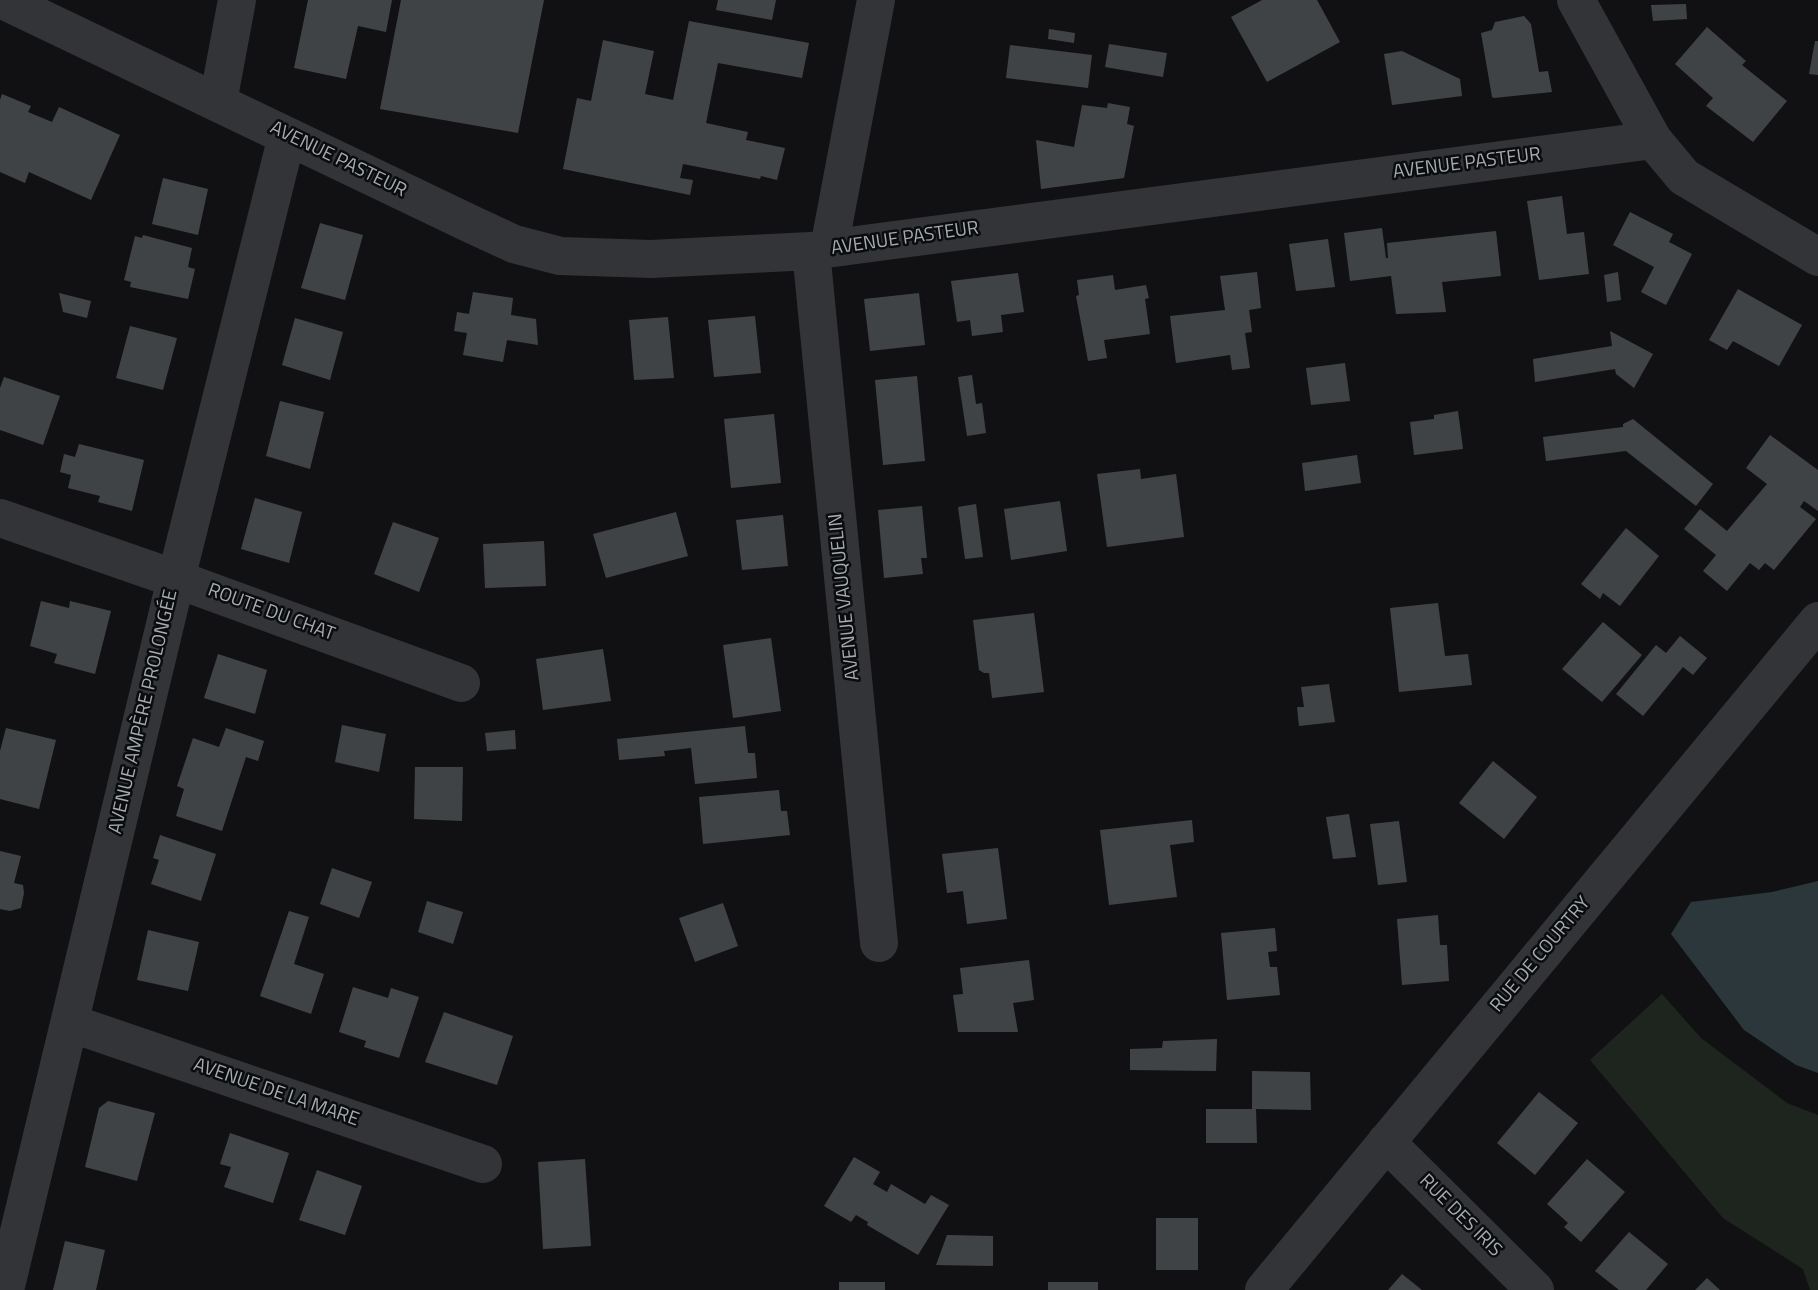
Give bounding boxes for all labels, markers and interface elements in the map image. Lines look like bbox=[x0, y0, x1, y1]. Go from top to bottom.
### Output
street label: AVENUE PASTEUR bbox=[266, 117, 410, 203]
street label: AVENUE PASTEUR bbox=[1392, 144, 1542, 184]
street label: AVENUE PASTEUR bbox=[830, 217, 980, 261]
street label: AVENUE VAUQUELIN bbox=[825, 512, 865, 682]
street label: ROUTE DU CHAT bbox=[204, 579, 338, 647]
street label: AVENUE AMPÈRE PROLONGÉE bbox=[105, 588, 183, 836]
street label: RUE DE COURTRY bbox=[1486, 893, 1596, 1017]
street label: AVENUE DE LA MARE bbox=[190, 1054, 362, 1132]
street label: RUE DES IRIS bbox=[1414, 1170, 1506, 1262]

